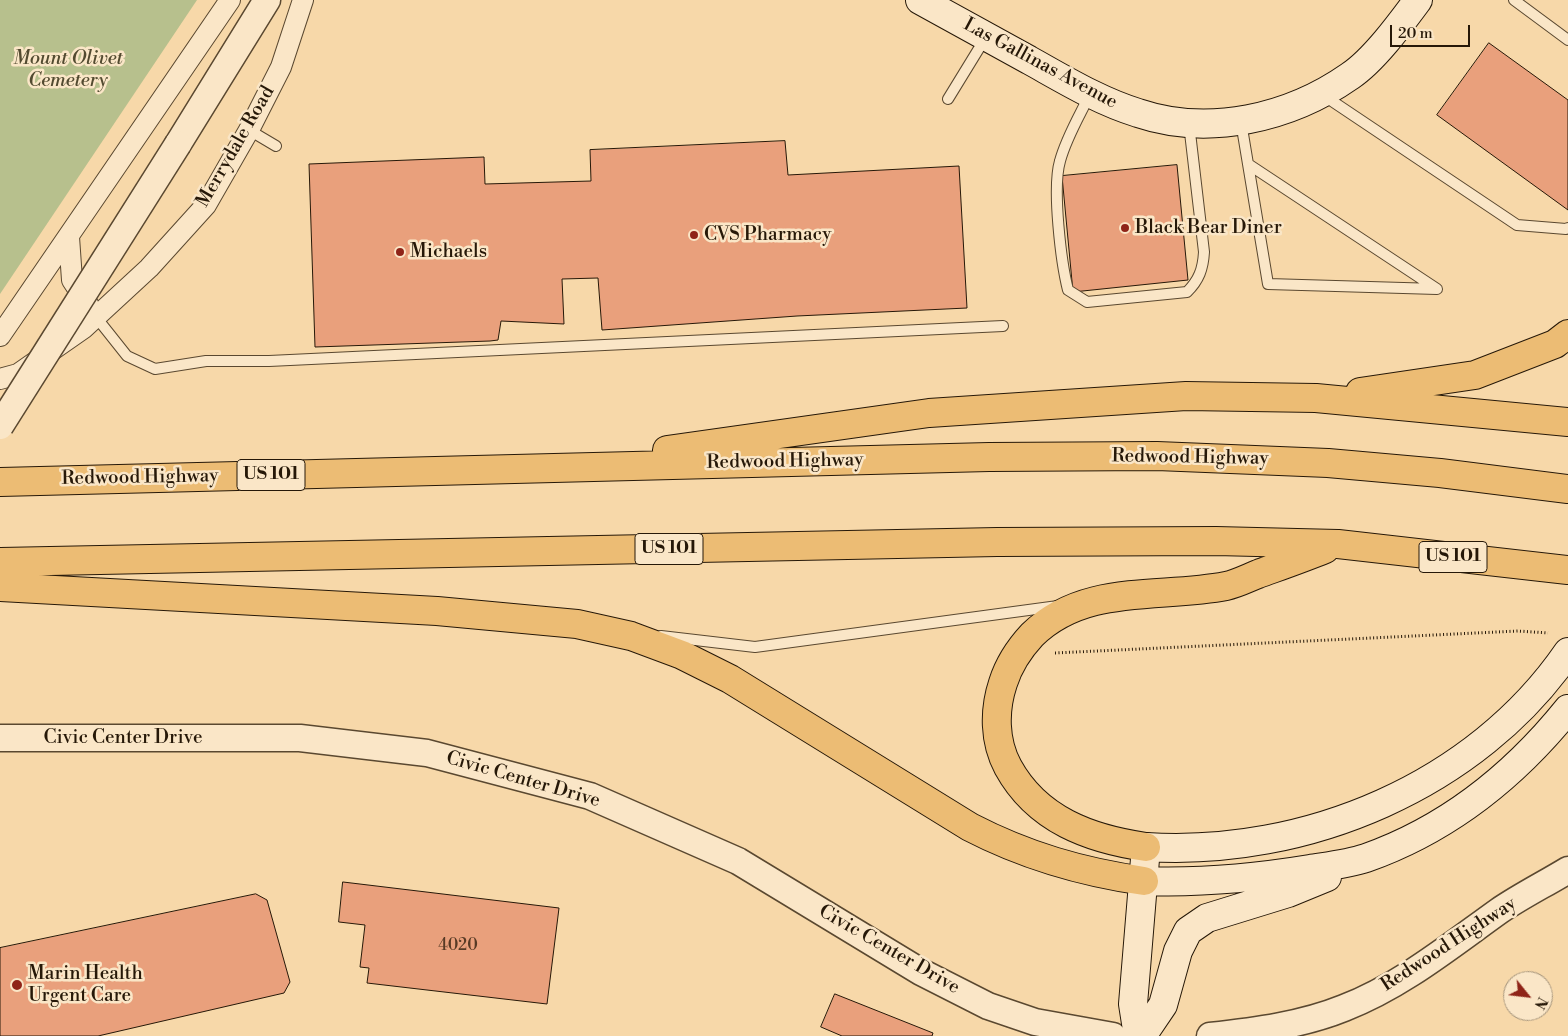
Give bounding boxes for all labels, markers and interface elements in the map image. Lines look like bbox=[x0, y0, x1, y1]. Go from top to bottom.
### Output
street label: Las Gallinas Avenue bbox=[959, 14, 1121, 114]
scale bar bbox=[1393, 15, 1473, 47]
text: 20 m bbox=[1398, 24, 1433, 43]
park label: Mount Olivet Cemetery bbox=[13, 48, 123, 92]
street label: Merrydale Road bbox=[192, 82, 280, 212]
place label: Black Bear Diner bbox=[1135, 217, 1282, 239]
marker: Black Bear Diner bbox=[1119, 222, 1131, 234]
place label: CVS Pharmacy bbox=[704, 224, 831, 246]
marker: CVS Pharmacy bbox=[688, 229, 700, 241]
place label: Michaels bbox=[410, 241, 487, 263]
marker: Michaels bbox=[394, 246, 406, 258]
street label: Redwood Highway bbox=[1111, 445, 1269, 471]
street label: Redwood Highway bbox=[706, 449, 864, 475]
road number: US 101 bbox=[237, 460, 305, 490]
street label: Redwood Highway bbox=[61, 465, 219, 491]
road number: US 101 bbox=[635, 534, 703, 564]
road number: US 101 bbox=[1419, 542, 1487, 572]
street label: Civic Center Drive bbox=[43, 727, 203, 749]
street label: Civic Center Drive bbox=[443, 747, 603, 813]
street label: Redwood Highway bbox=[1377, 893, 1521, 997]
street label: Civic Center Drive bbox=[814, 900, 964, 1000]
house number: 4020 bbox=[438, 936, 478, 956]
place label: Marin Health Urgent Care bbox=[28, 963, 143, 1007]
north arrow bbox=[1503, 971, 1553, 1021]
marker: Marin Health Urgent Care bbox=[10, 978, 24, 992]
text: N bbox=[1530, 994, 1551, 1012]

